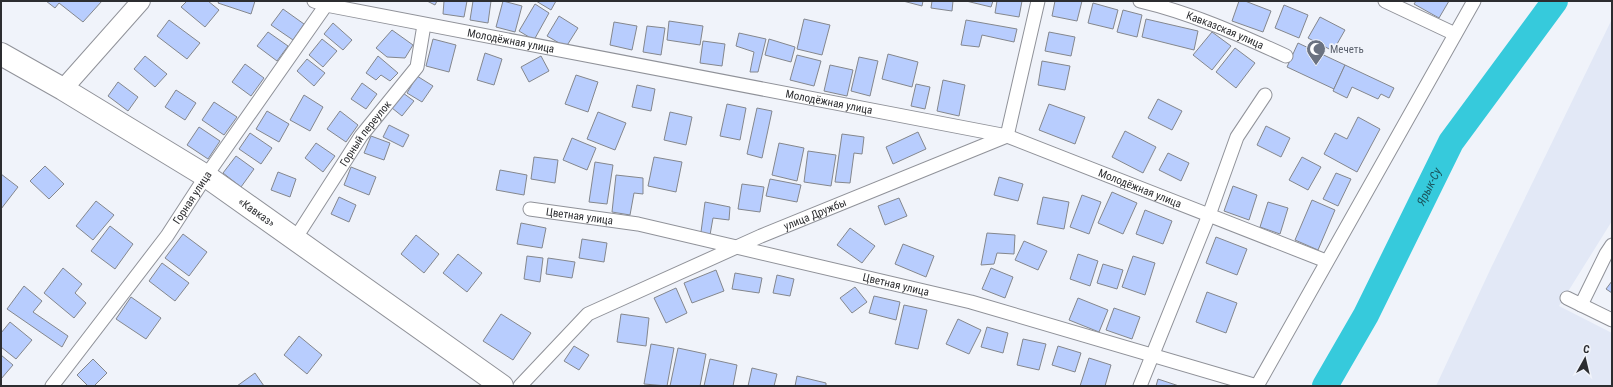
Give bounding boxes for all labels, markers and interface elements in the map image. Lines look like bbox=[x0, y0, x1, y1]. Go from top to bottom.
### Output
street label: Кавказская улица bbox=[1185, 8, 1266, 52]
street label: Молодёжная улица bbox=[466, 26, 556, 55]
mosque icon: Мечеть bbox=[1305, 38, 1327, 66]
place label: Мечеть bbox=[1330, 43, 1364, 56]
street label: Молодёжная улица bbox=[785, 87, 874, 117]
street label: Горный переулок bbox=[337, 97, 394, 169]
water label: Ярык-Су bbox=[1413, 164, 1445, 209]
street label: Молодёжная улица bbox=[1097, 166, 1183, 210]
street label: Горная улица bbox=[170, 168, 214, 226]
street label: «Кавказ» bbox=[236, 195, 278, 230]
street label: улица Дружбы bbox=[782, 196, 848, 233]
street label: Цветная улица bbox=[545, 205, 614, 227]
street label: Цветная улица bbox=[861, 270, 930, 298]
north arrow bbox=[1565, 339, 1605, 379]
text: С bbox=[1582, 343, 1590, 356]

